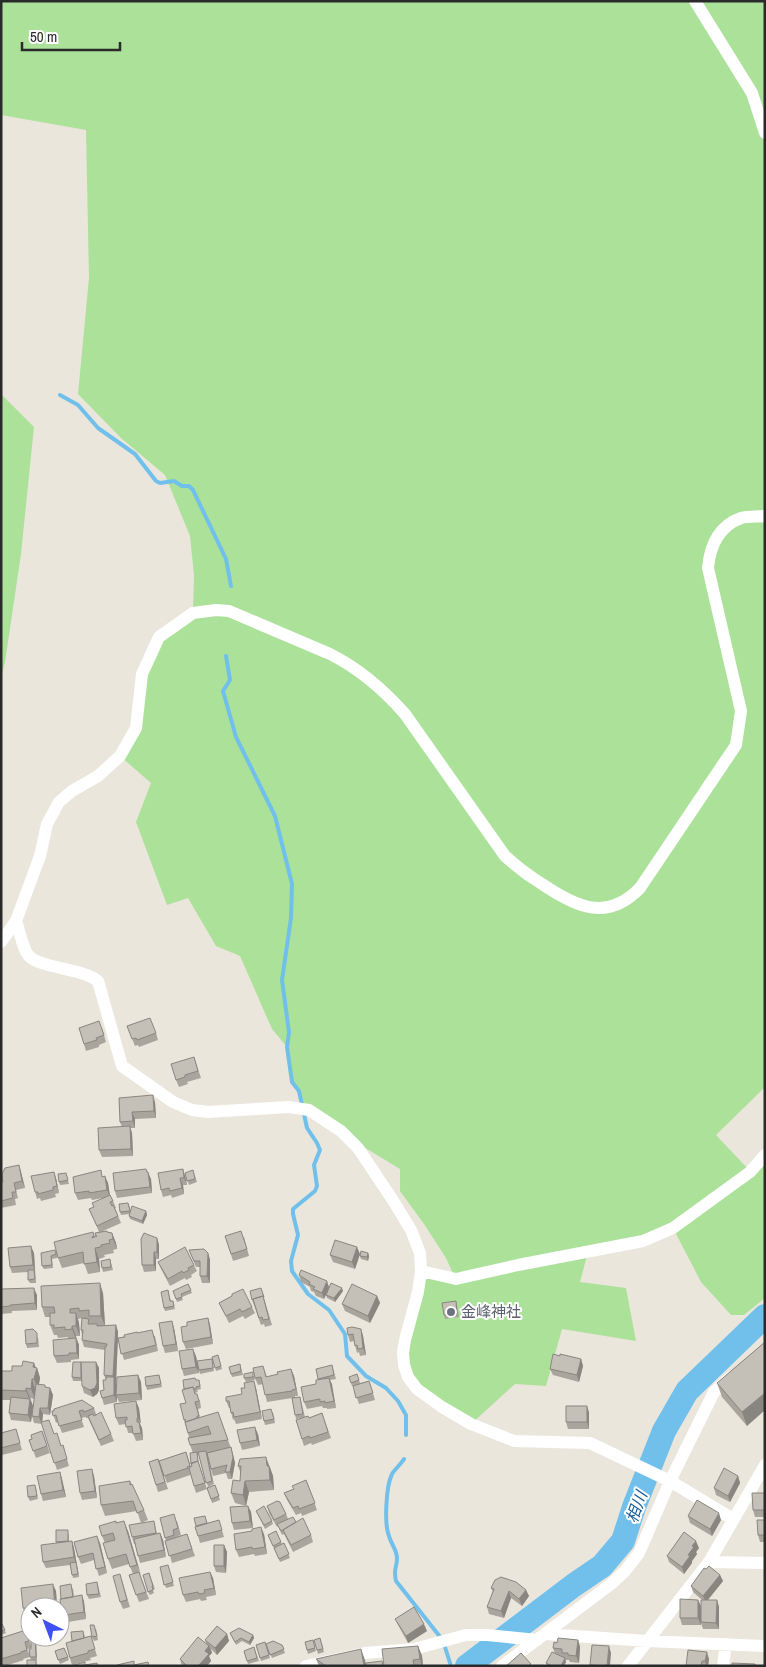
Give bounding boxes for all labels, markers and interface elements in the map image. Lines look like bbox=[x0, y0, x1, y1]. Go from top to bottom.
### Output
scale bar bbox=[22, 20, 120, 52]
text: 50 m bbox=[30, 26, 57, 47]
place label: 金峰神社 bbox=[461, 1301, 521, 1322]
marker: 金峰神社 bbox=[445, 1306, 457, 1318]
water label: 相川 bbox=[620, 1486, 652, 1526]
north arrow bbox=[20, 1597, 70, 1647]
text: N bbox=[27, 1603, 45, 1622]

